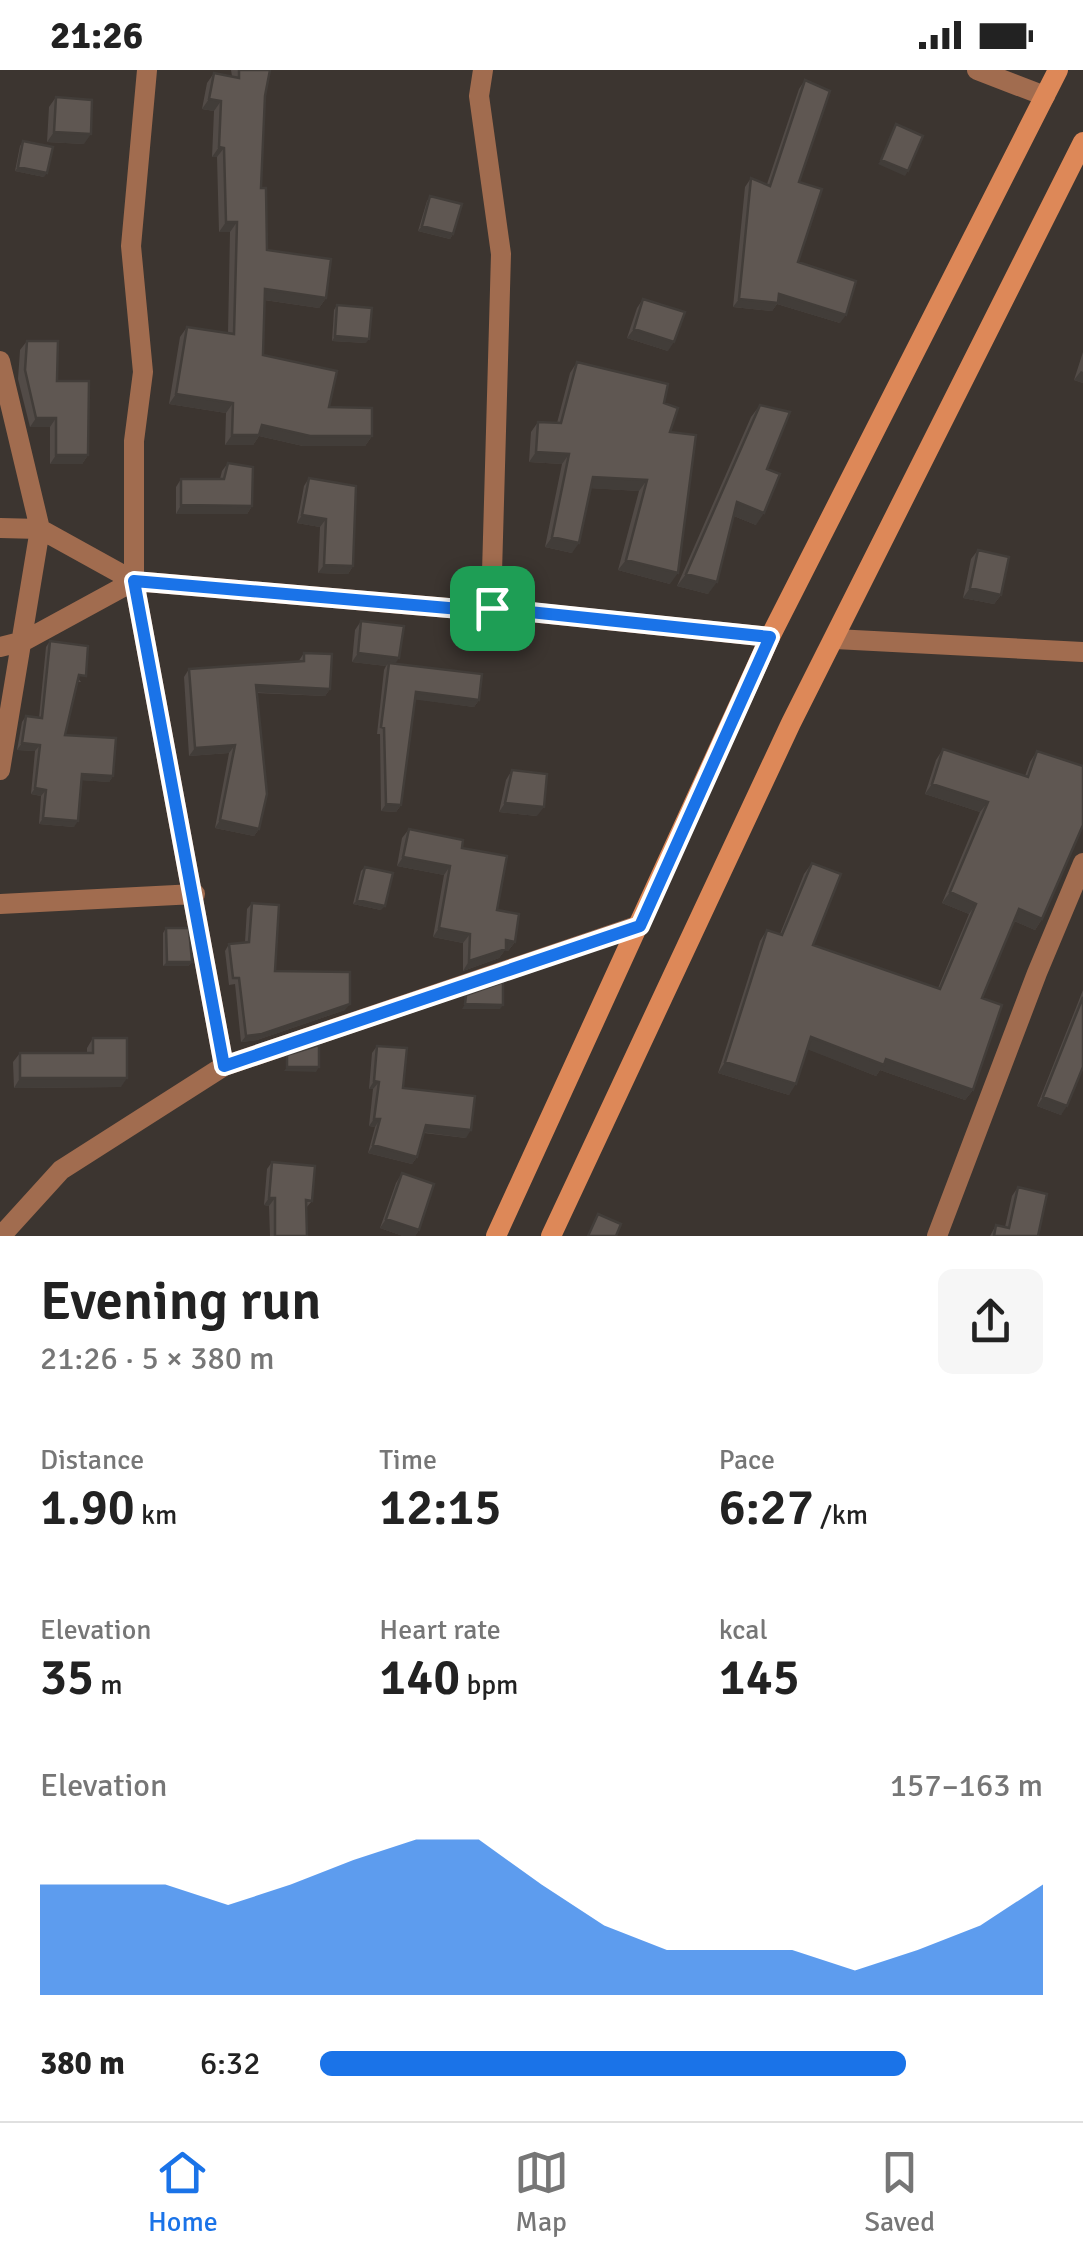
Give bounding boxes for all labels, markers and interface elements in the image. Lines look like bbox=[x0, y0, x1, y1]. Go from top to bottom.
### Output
text: 21:26 bbox=[50, 12, 143, 59]
pin bbox=[450, 566, 535, 651]
icon: arrive bbox=[465, 581, 520, 636]
text: Evening run bbox=[40, 1267, 321, 1335]
button: share bbox=[938, 1269, 1043, 1374]
text: 21:26 · 5 × 380 m bbox=[40, 1339, 275, 1378]
text: Distance bbox=[40, 1443, 144, 1477]
text: Time bbox=[379, 1443, 437, 1477]
text: Pace bbox=[719, 1443, 775, 1477]
text: 1.90 bbox=[40, 1477, 135, 1539]
text: 12:15 bbox=[379, 1477, 501, 1539]
text: 6:27 bbox=[719, 1477, 814, 1539]
text: km bbox=[135, 1498, 177, 1532]
text: /km bbox=[814, 1498, 868, 1532]
text: Elevation bbox=[40, 1613, 152, 1647]
text: Heart rate bbox=[379, 1613, 501, 1647]
text: kcal bbox=[719, 1613, 768, 1647]
text: 35 bbox=[40, 1647, 94, 1709]
text: 140 bbox=[379, 1647, 460, 1709]
text: 145 bbox=[719, 1647, 800, 1709]
text: m bbox=[94, 1668, 123, 1702]
text: bpm bbox=[460, 1668, 518, 1702]
text: Elevation bbox=[40, 1766, 167, 1805]
text: 157–163 m bbox=[890, 1766, 1043, 1805]
text: 380 m bbox=[40, 2044, 125, 2083]
text: 6:32 bbox=[200, 2044, 260, 2083]
tab: Home bbox=[148, 2145, 218, 2239]
tab: Map bbox=[514, 2145, 569, 2239]
tab: Saved bbox=[865, 2145, 935, 2239]

